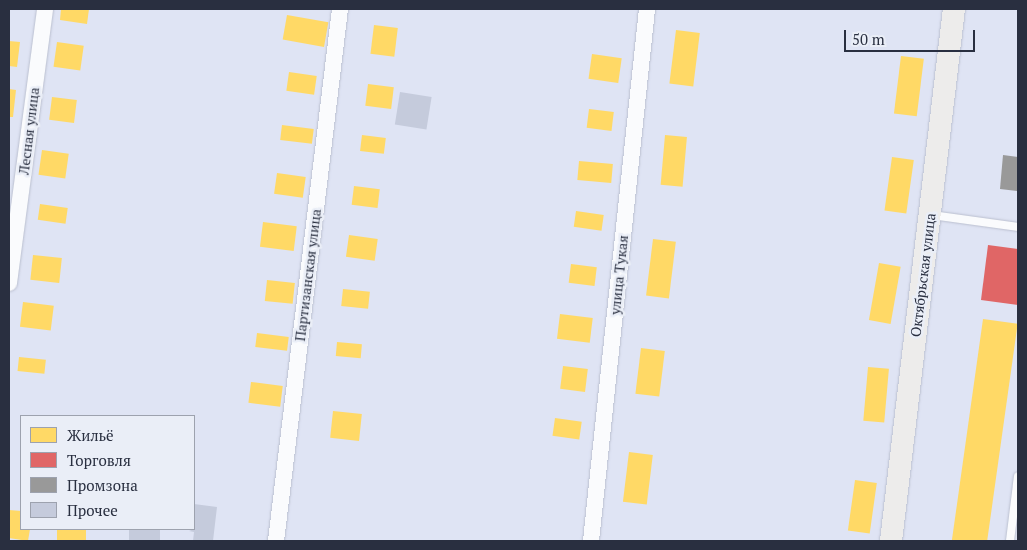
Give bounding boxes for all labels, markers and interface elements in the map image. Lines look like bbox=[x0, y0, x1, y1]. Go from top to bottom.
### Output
scale bar bbox=[847, 20, 978, 52]
text: 50 m bbox=[852, 29, 885, 49]
street label: Лесная улица bbox=[15, 86, 43, 176]
street label: Партизанская улица bbox=[292, 208, 324, 342]
street label: Октябрьская улица bbox=[907, 212, 939, 338]
street label: улица Тукая bbox=[606, 234, 632, 316]
legend bbox=[20, 415, 195, 530]
text: Жильё bbox=[67, 425, 114, 445]
text: Торговля bbox=[67, 450, 131, 470]
text: Промзона bbox=[67, 475, 138, 495]
text: Прочее bbox=[67, 500, 118, 520]

